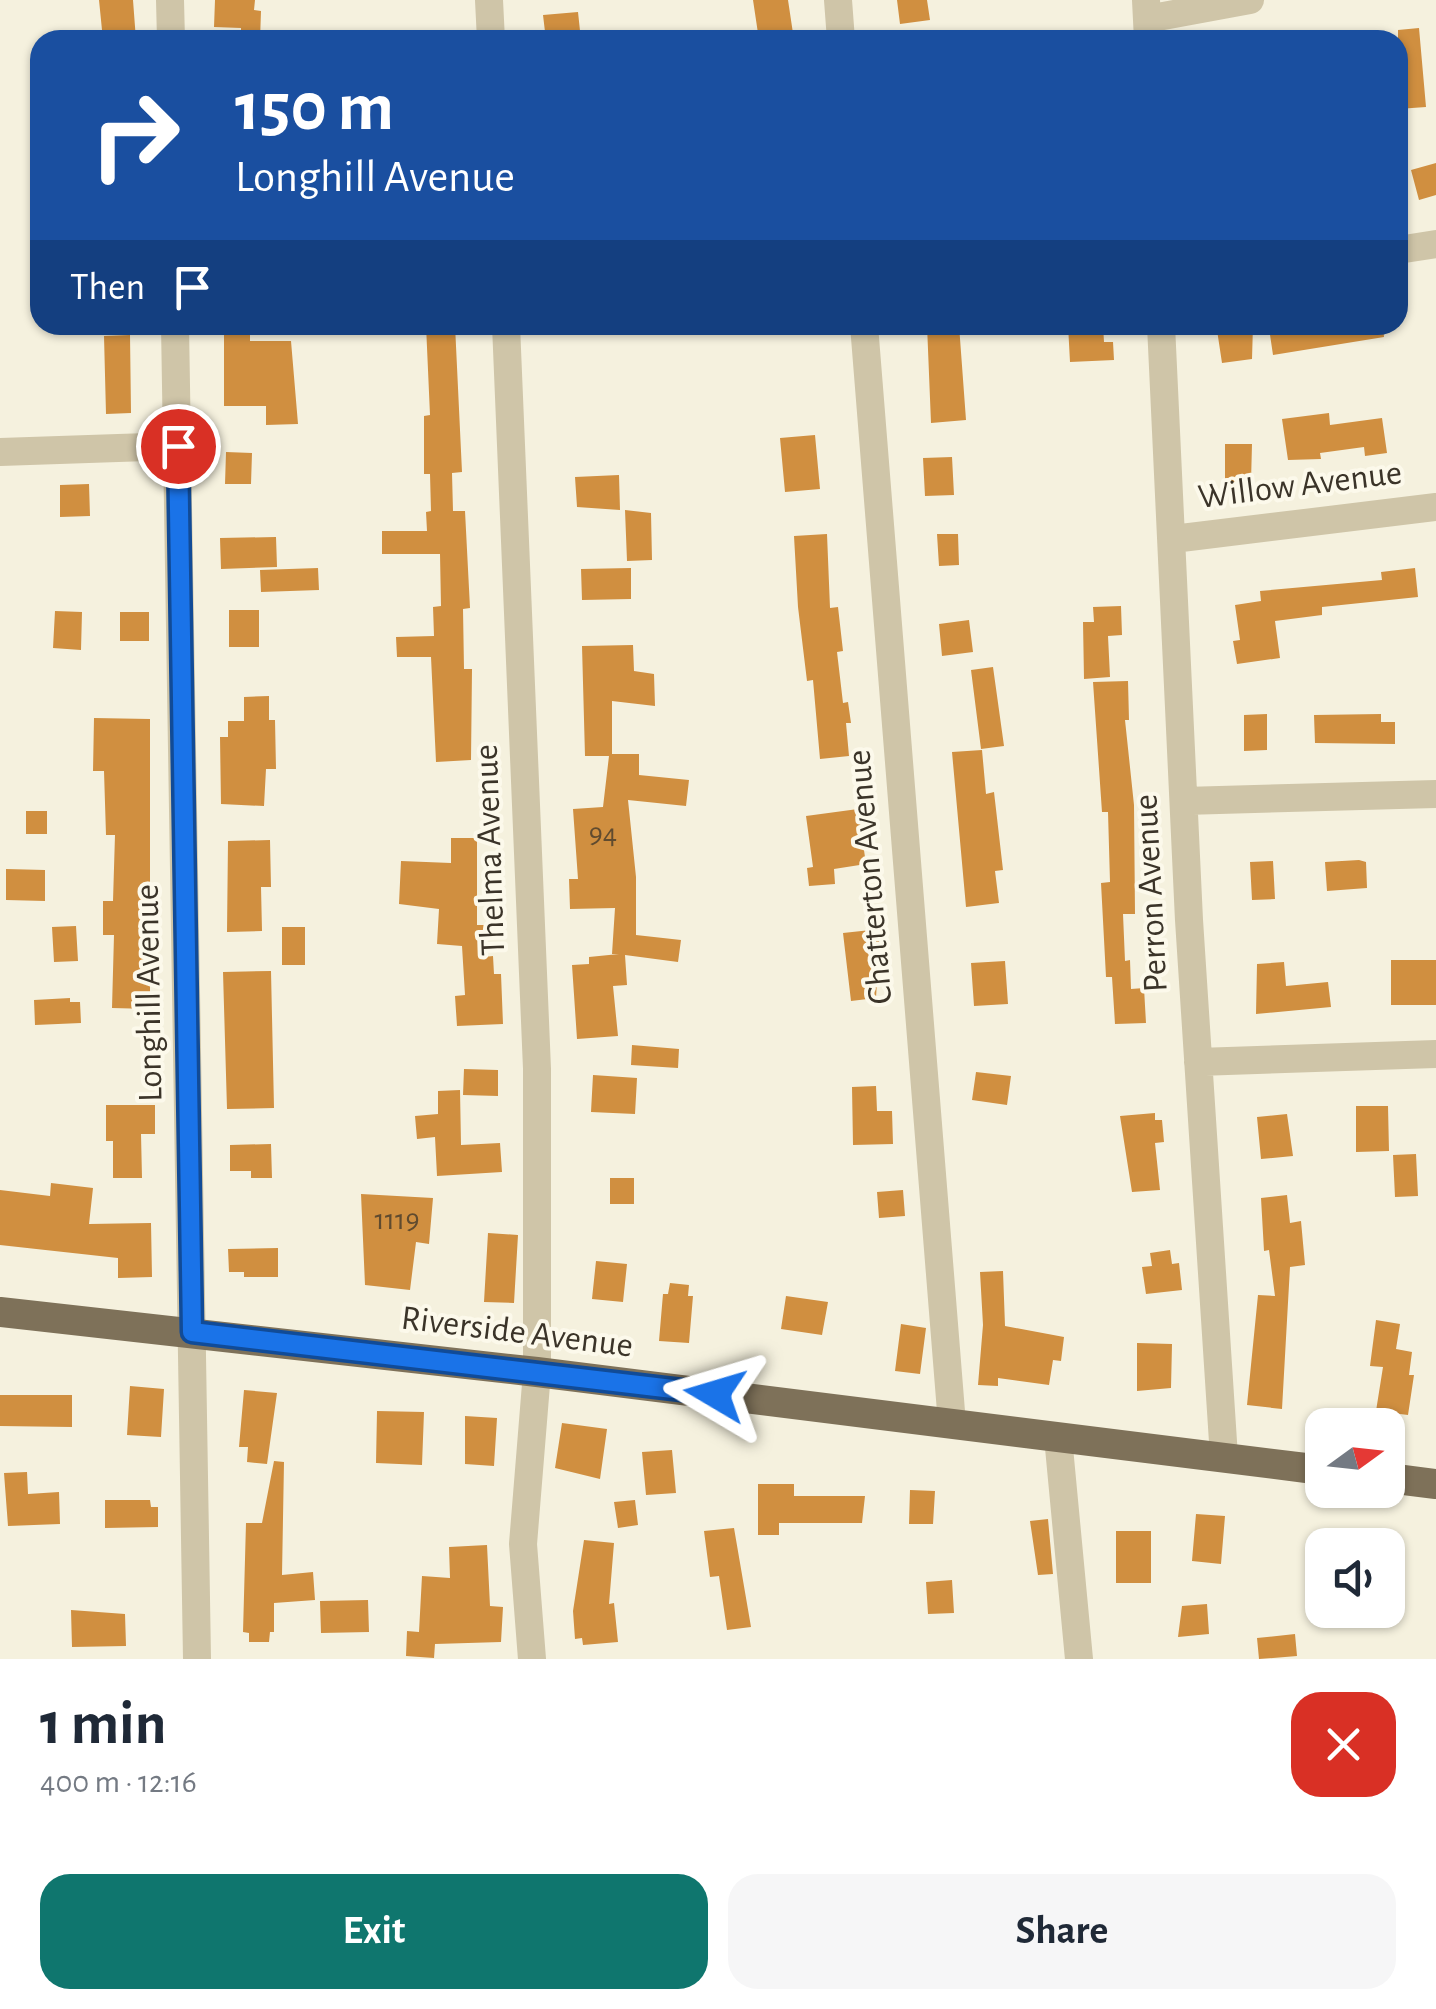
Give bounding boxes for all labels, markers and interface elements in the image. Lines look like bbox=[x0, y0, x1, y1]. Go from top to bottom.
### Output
icon: right bbox=[70, 70, 200, 200]
text: 150 m bbox=[235, 73, 394, 143]
text: Longhill Avenue bbox=[235, 155, 515, 200]
icon: arrive bbox=[165, 260, 220, 315]
text: Then bbox=[70, 269, 145, 307]
pin bbox=[136, 404, 221, 489]
icon: arrive bbox=[151, 419, 206, 474]
street label: Willow Avenue bbox=[1196, 455, 1404, 515]
street label: Thelma Avenue bbox=[469, 744, 511, 956]
street label: Chatterton Avenue bbox=[841, 748, 899, 1006]
street label: Perron Avenue bbox=[1128, 793, 1174, 993]
house number: 94 bbox=[589, 819, 617, 849]
street label: Longhill Avenue bbox=[130, 884, 168, 1102]
house number: 1119 bbox=[374, 1205, 420, 1235]
street label: Riverside Avenue bbox=[399, 1300, 635, 1364]
position arrow bbox=[663, 1342, 767, 1446]
north arrow bbox=[1305, 1408, 1405, 1508]
map controls bbox=[1305, 1408, 1405, 1628]
button: sound bbox=[1305, 1528, 1405, 1628]
button: close bbox=[1291, 1692, 1396, 1797]
text: 1 min bbox=[40, 1695, 166, 1755]
text: 400 m · 12:16 bbox=[40, 1766, 197, 1798]
button: Exit bbox=[40, 1874, 708, 1989]
button: Share bbox=[728, 1874, 1396, 1989]

